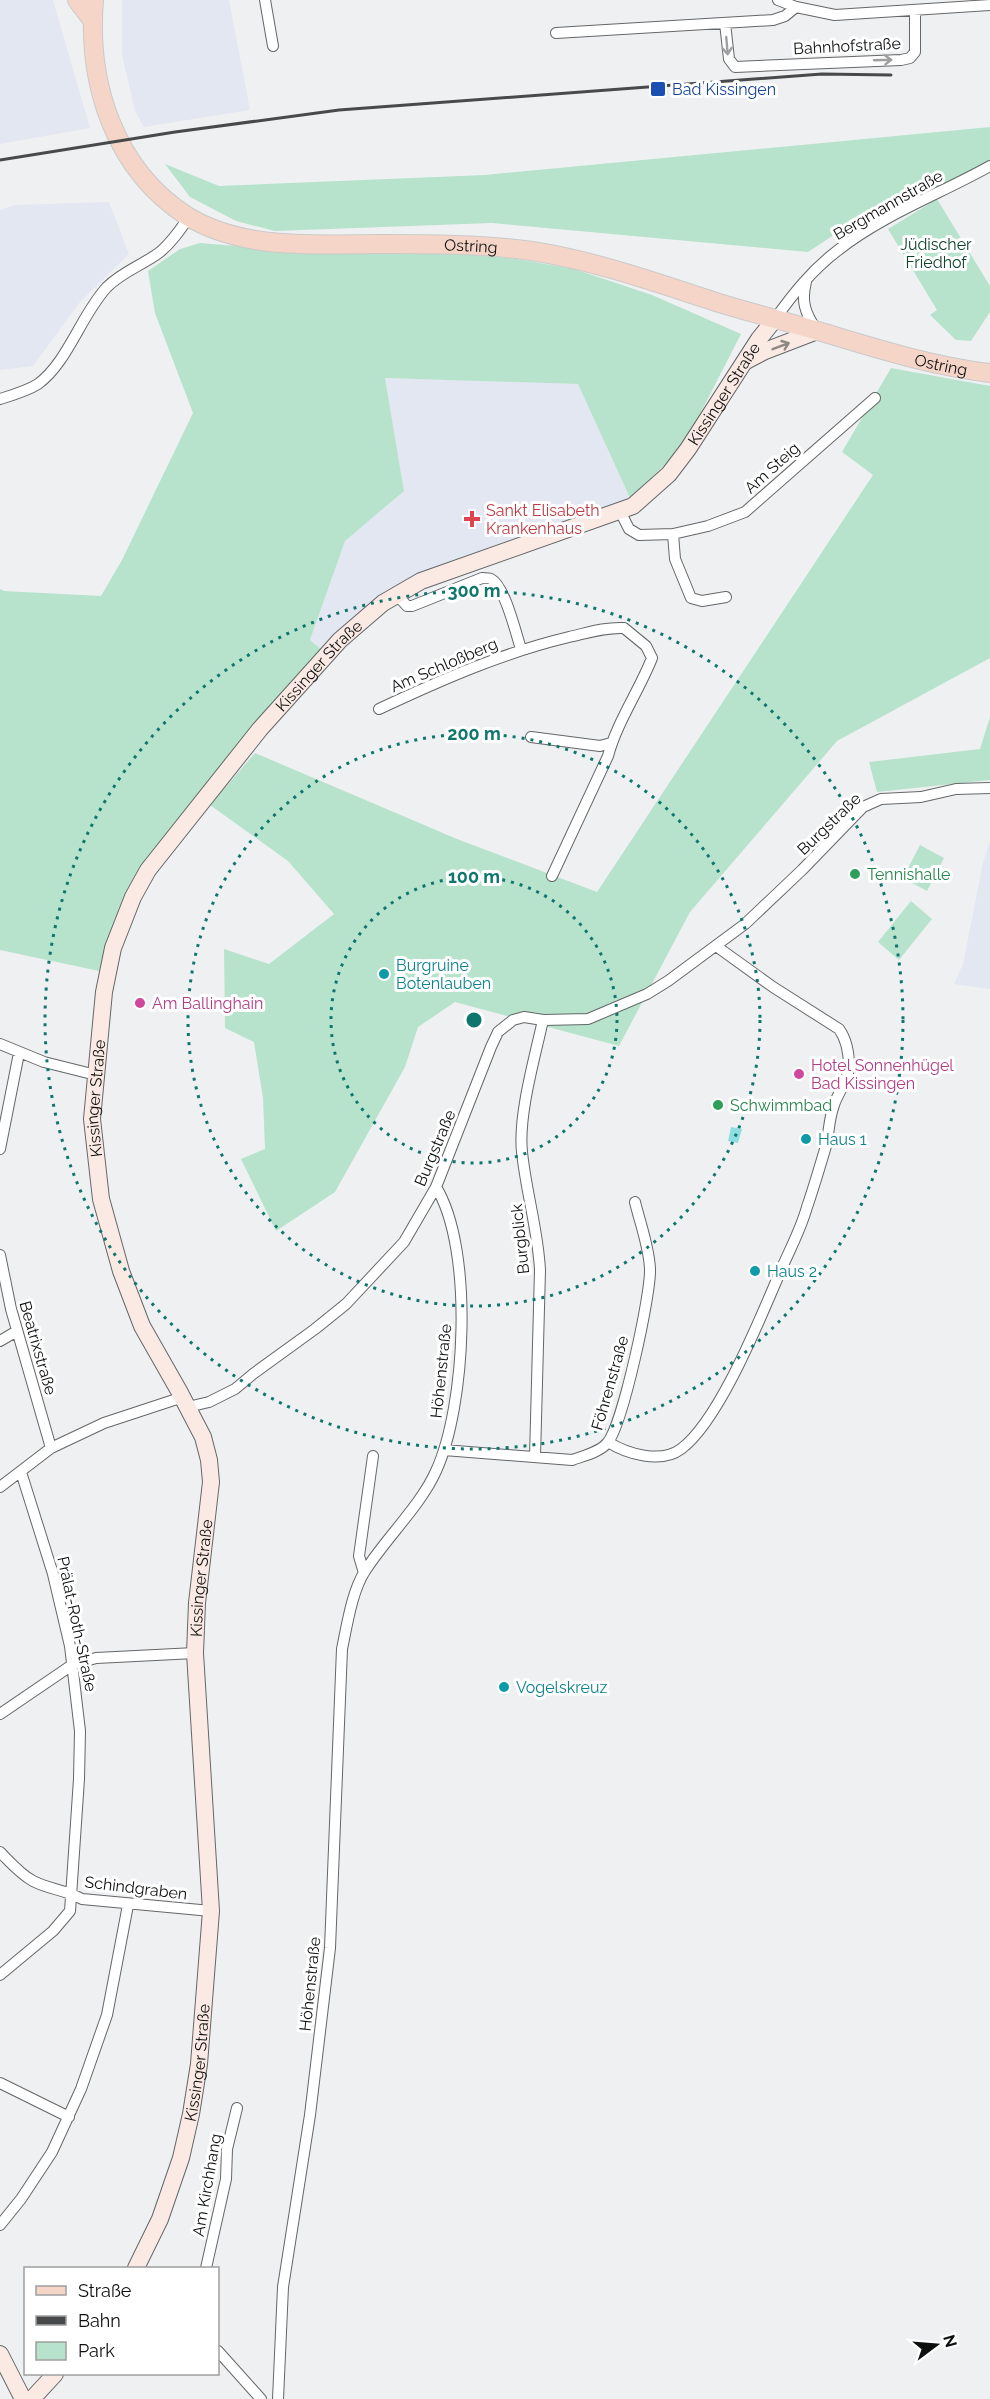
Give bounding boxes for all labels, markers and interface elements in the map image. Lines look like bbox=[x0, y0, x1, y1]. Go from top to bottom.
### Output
street label: Bahnhofstraße bbox=[793, 34, 901, 58]
one-way arrow bbox=[722, 35, 733, 55]
one-way arrow bbox=[873, 55, 892, 66]
marker: Bad Kissingen bbox=[649, 80, 667, 98]
place label: Bad Kissingen bbox=[672, 80, 776, 99]
street label: Bergmannstraße bbox=[830, 166, 946, 244]
street label: Ostring bbox=[444, 235, 498, 257]
park label: Jüdischer Friedhof bbox=[900, 235, 972, 272]
street label: Kissinger Straße bbox=[684, 339, 764, 449]
one-way arrow bbox=[771, 339, 790, 350]
street label: Ostring bbox=[913, 350, 969, 379]
street label: Am Steig bbox=[741, 438, 803, 498]
place label: Sankt Elisabeth Krankenhaus bbox=[486, 501, 600, 538]
marker: Sankt Elisabeth Krankenhaus bbox=[463, 510, 481, 528]
text: 300 m bbox=[447, 580, 501, 601]
street label: Kissinger Straße bbox=[271, 616, 366, 715]
street label: Am Schloßberg bbox=[388, 634, 500, 696]
text: 200 m bbox=[447, 723, 501, 744]
street label: Burgstraße bbox=[793, 789, 865, 859]
place label: Tennishalle bbox=[867, 865, 950, 884]
text: 100 m bbox=[448, 866, 500, 887]
marker: Tennishalle bbox=[848, 867, 862, 881]
place label: Burgruine Botenlauben bbox=[396, 956, 491, 993]
marker: Burgruine Botenlauben bbox=[377, 967, 391, 981]
place label: Am Ballinghain bbox=[152, 994, 263, 1013]
marker: Am Ballinghain bbox=[133, 996, 147, 1010]
centre of rings bbox=[464, 1010, 484, 1030]
street label: Kissinger Straße bbox=[82, 1039, 109, 1158]
place label: Hotel Sonnenhügel Bad Kissingen bbox=[811, 1056, 954, 1093]
marker: Hotel Sonnenhügel Bad Kissingen bbox=[792, 1067, 806, 1081]
place label: Schwimmbad bbox=[730, 1096, 832, 1115]
marker: Schwimmbad bbox=[711, 1098, 725, 1112]
street label: Burgstraße bbox=[410, 1107, 460, 1189]
place label: Haus 1 bbox=[818, 1130, 867, 1149]
marker: Haus 1 bbox=[799, 1132, 813, 1146]
street label: Burgblick bbox=[507, 1202, 533, 1275]
place label: Haus 2 bbox=[767, 1262, 817, 1281]
marker: Haus 2 bbox=[748, 1264, 762, 1278]
street label: Beatrixstraße bbox=[16, 1299, 60, 1397]
street label: Höhenstraße bbox=[427, 1323, 455, 1419]
street label: Föhrenstraße bbox=[587, 1334, 633, 1432]
street label: Kissinger Straße bbox=[186, 1518, 216, 1637]
street label: Prälat-Roth-Straße bbox=[53, 1555, 101, 1693]
place label: Vogelskreuz bbox=[516, 1678, 607, 1697]
marker: Vogelskreuz bbox=[497, 1680, 511, 1694]
street label: Schindgraben bbox=[84, 1872, 188, 1904]
street label: Höhenstraße bbox=[296, 1936, 324, 2032]
street label: Kissinger Straße bbox=[180, 2003, 213, 2123]
street label: Am Kirchhang bbox=[189, 2132, 225, 2238]
legend bbox=[24, 2267, 219, 2375]
text: Straße bbox=[78, 2280, 132, 2301]
text: Bahn bbox=[78, 2310, 121, 2331]
north arrow bbox=[906, 2315, 966, 2375]
text: N bbox=[939, 2333, 961, 2349]
text: Park bbox=[78, 2340, 115, 2361]

